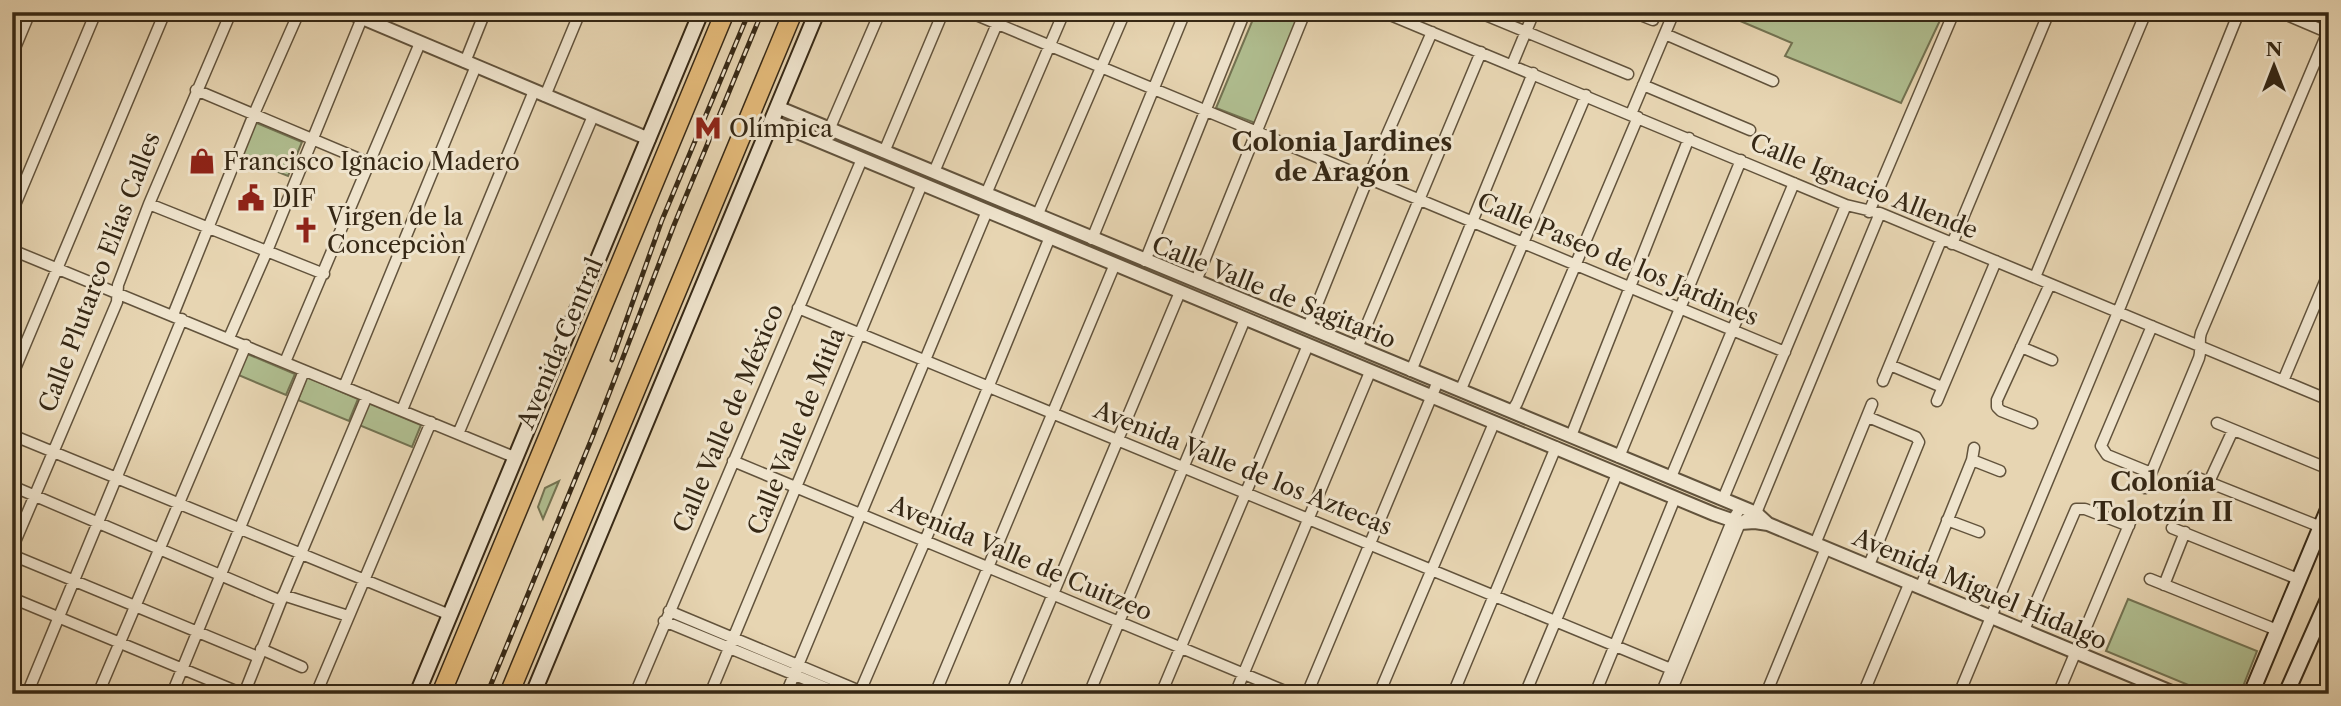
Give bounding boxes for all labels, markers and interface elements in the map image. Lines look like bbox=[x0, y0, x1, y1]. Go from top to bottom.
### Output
north arrow bbox=[2240, 32, 2310, 102]
text: N bbox=[2266, 38, 2282, 61]
metro station icon: Olímpica bbox=[693, 113, 723, 143]
place label: Olímpica bbox=[729, 114, 833, 143]
district label: Colonia Jardines de Aragón bbox=[1232, 126, 1452, 188]
street label: Calle Ignacio Allende bbox=[1746, 127, 1982, 245]
street label: Calle Plutarco Elías Calles bbox=[32, 128, 166, 416]
shop icon: Francisco Ignacio Madero bbox=[187, 146, 217, 176]
place label: Francisco Ignacio Madero bbox=[223, 147, 520, 176]
public building icon: DIF bbox=[236, 183, 266, 213]
place label: DIF bbox=[272, 184, 316, 213]
street label: Calle Paseo de los Jardines bbox=[1473, 186, 1763, 332]
place label: Virgen de la Concepciòn bbox=[326, 202, 466, 259]
church icon: Virgen de la Concepciòn bbox=[291, 215, 321, 245]
street label: Calle Valle de Sagitario bbox=[1148, 230, 1400, 354]
street label: Avenida Central bbox=[511, 253, 609, 434]
street label: Calle Valle de México bbox=[667, 299, 789, 537]
street label: Calle Valle de Mitla bbox=[741, 323, 851, 539]
street label: Avenida Valle de los Aztecas bbox=[1089, 394, 1396, 541]
district label: Colonia Tolotzín II bbox=[2093, 466, 2233, 528]
street label: Avenida Valle de Cuitzeo bbox=[884, 489, 1157, 627]
street label: Avenida Miguel Hidalgo bbox=[1848, 522, 2111, 656]

